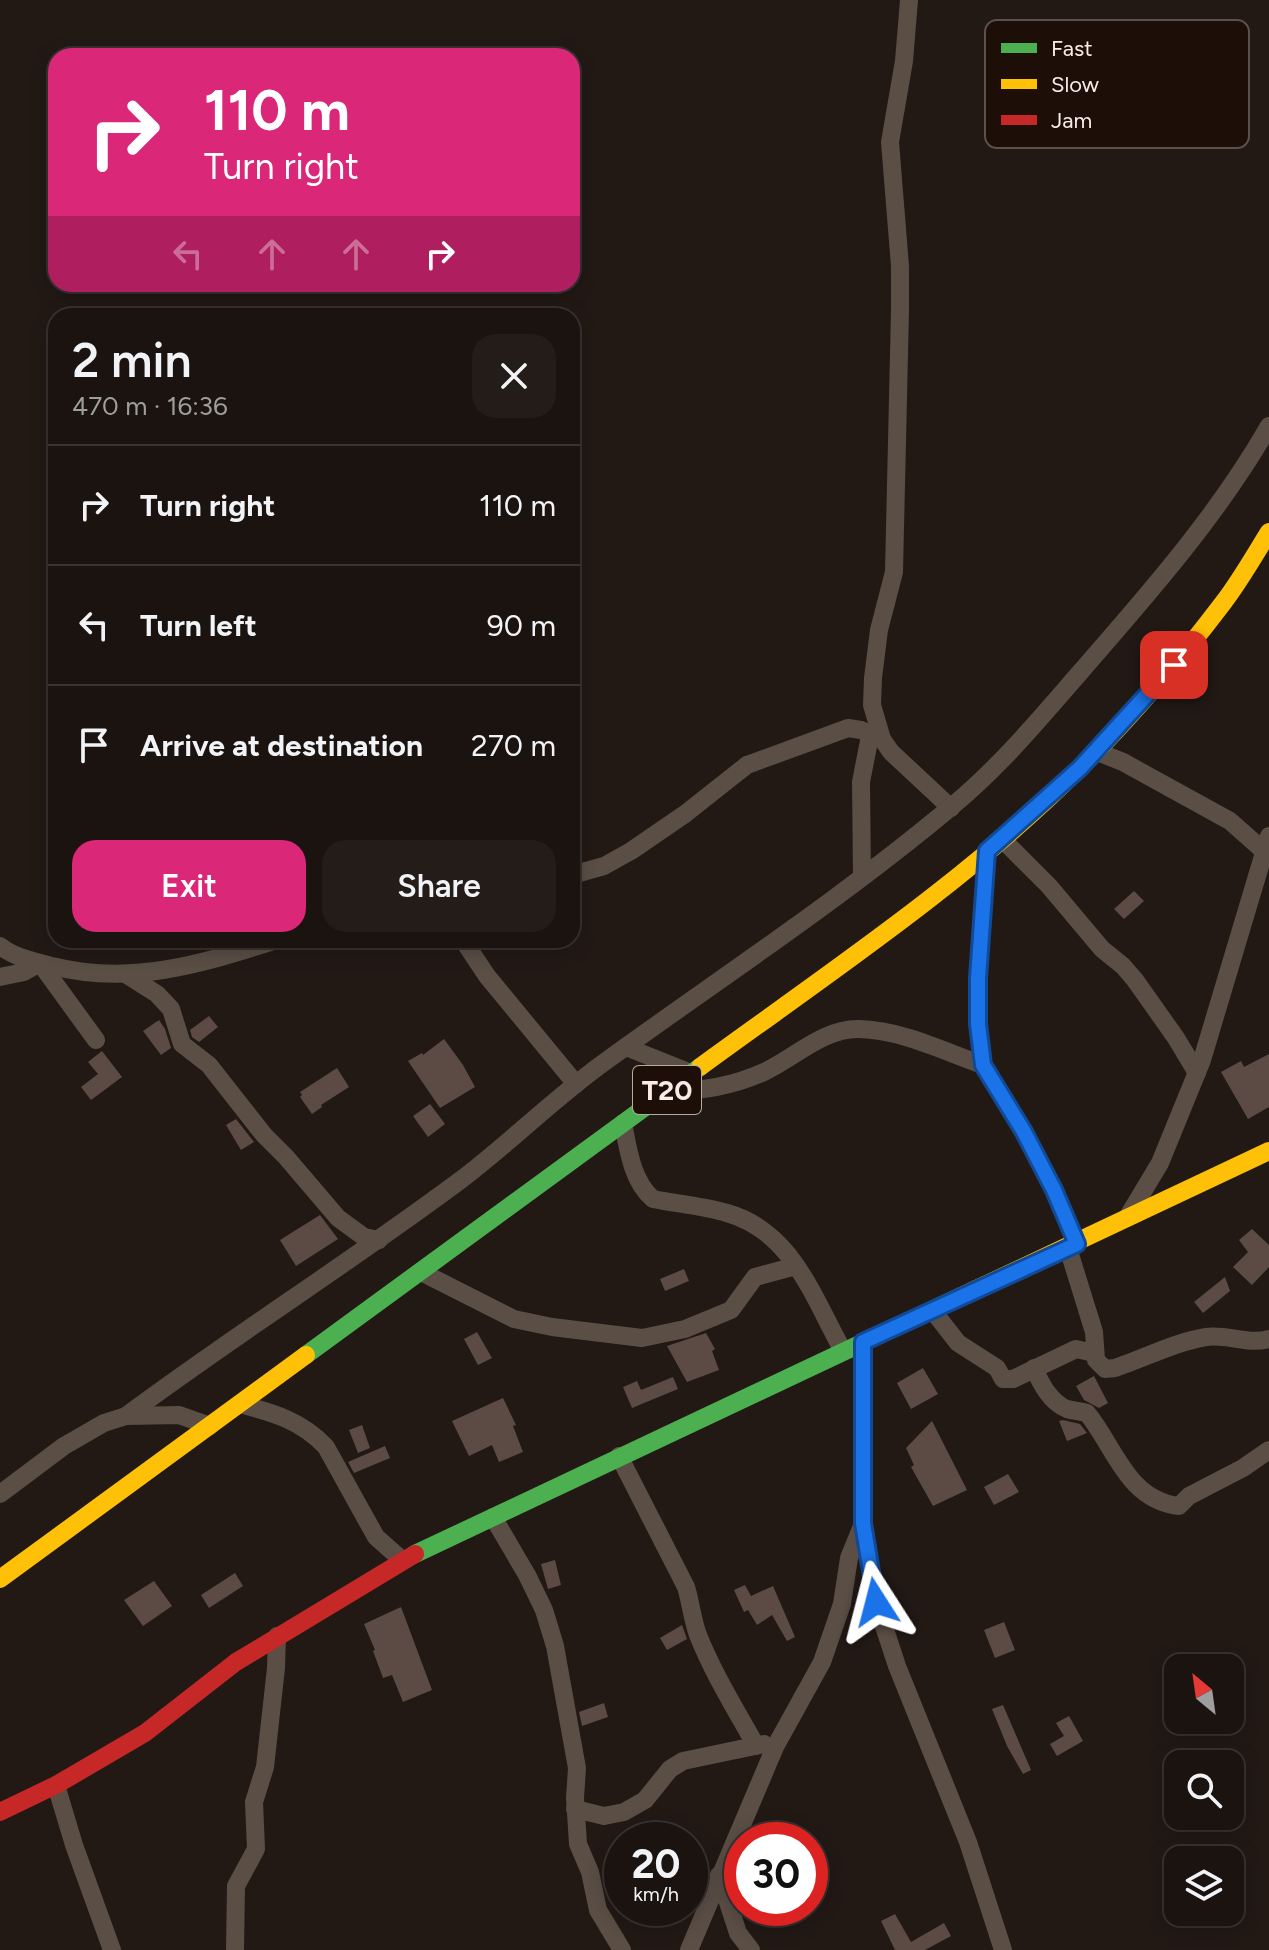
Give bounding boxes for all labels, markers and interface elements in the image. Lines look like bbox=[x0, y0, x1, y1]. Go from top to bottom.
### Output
legend bbox=[985, 20, 1249, 148]
text: Fast bbox=[1051, 35, 1093, 62]
text: Slow bbox=[1051, 71, 1100, 98]
text: 110 m bbox=[204, 77, 350, 144]
icon: right bbox=[72, 80, 176, 184]
text: Jam bbox=[1051, 107, 1092, 134]
text: Turn right bbox=[204, 145, 359, 188]
icon: left bbox=[166, 232, 210, 276]
icon: ahead bbox=[250, 232, 294, 276]
icon: ahead bbox=[334, 232, 378, 276]
icon: right bbox=[418, 232, 462, 276]
text: 2 min bbox=[72, 331, 192, 389]
button: close bbox=[472, 334, 556, 418]
text: 470 m · 16:36 bbox=[72, 390, 228, 422]
icon: right bbox=[72, 483, 116, 527]
text: Turn right bbox=[140, 487, 275, 524]
text: 110 m bbox=[479, 487, 556, 524]
icon: left bbox=[72, 603, 116, 647]
text: Turn left bbox=[140, 607, 257, 644]
text: 90 m bbox=[487, 607, 556, 644]
pin bbox=[1140, 631, 1208, 699]
icon: arrive bbox=[1152, 643, 1196, 687]
icon: arrive bbox=[72, 723, 116, 767]
text: Arrive at destination bbox=[140, 727, 423, 764]
text: 270 m bbox=[471, 727, 556, 764]
button: Exit bbox=[72, 840, 306, 932]
button: Share bbox=[322, 840, 556, 932]
road number: T20 bbox=[633, 1066, 701, 1114]
position arrow bbox=[834, 1560, 918, 1644]
north arrow bbox=[1164, 1654, 1244, 1734]
map controls bbox=[1164, 1654, 1244, 1926]
button: search bbox=[1164, 1750, 1244, 1830]
speed limit sign: 30 bbox=[724, 1822, 828, 1926]
text: 20 bbox=[631, 1840, 681, 1888]
button: layers bbox=[1164, 1846, 1244, 1926]
text: km/h bbox=[633, 1882, 679, 1906]

